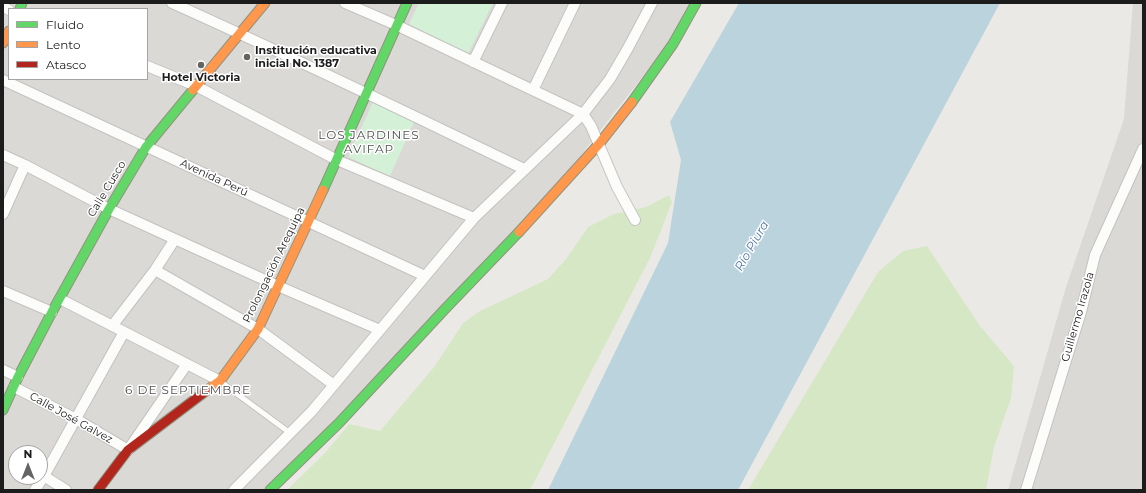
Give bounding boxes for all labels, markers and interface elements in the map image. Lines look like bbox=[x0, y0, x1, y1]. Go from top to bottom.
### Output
legend bbox=[8, 8, 148, 80]
text: Fluido bbox=[46, 17, 84, 32]
text: Lento bbox=[46, 37, 81, 52]
place label: Institución educativa inicial No. 1387 bbox=[255, 44, 377, 70]
marker: Institución educativa inicial No. 1387 bbox=[242, 52, 252, 62]
text: Atasco bbox=[46, 57, 86, 72]
marker: Hotel Victoria bbox=[196, 60, 206, 70]
place label: Hotel Victoria bbox=[162, 71, 240, 85]
district label: LOS JARDINES AVIFAP bbox=[318, 128, 420, 156]
street label: Avenida Perú bbox=[178, 156, 250, 200]
street label: Calle Cusco bbox=[85, 159, 129, 219]
street label: Prolongación Arequipa bbox=[240, 205, 308, 325]
water label: Río Piura bbox=[732, 218, 772, 274]
street label: Guillermo Irazola bbox=[1059, 271, 1097, 363]
district label: 6 DE SEPTIEMBRE bbox=[125, 383, 251, 397]
street label: Calle José Galvez bbox=[27, 390, 115, 446]
north arrow bbox=[8, 445, 48, 485]
text: N bbox=[24, 447, 32, 461]

